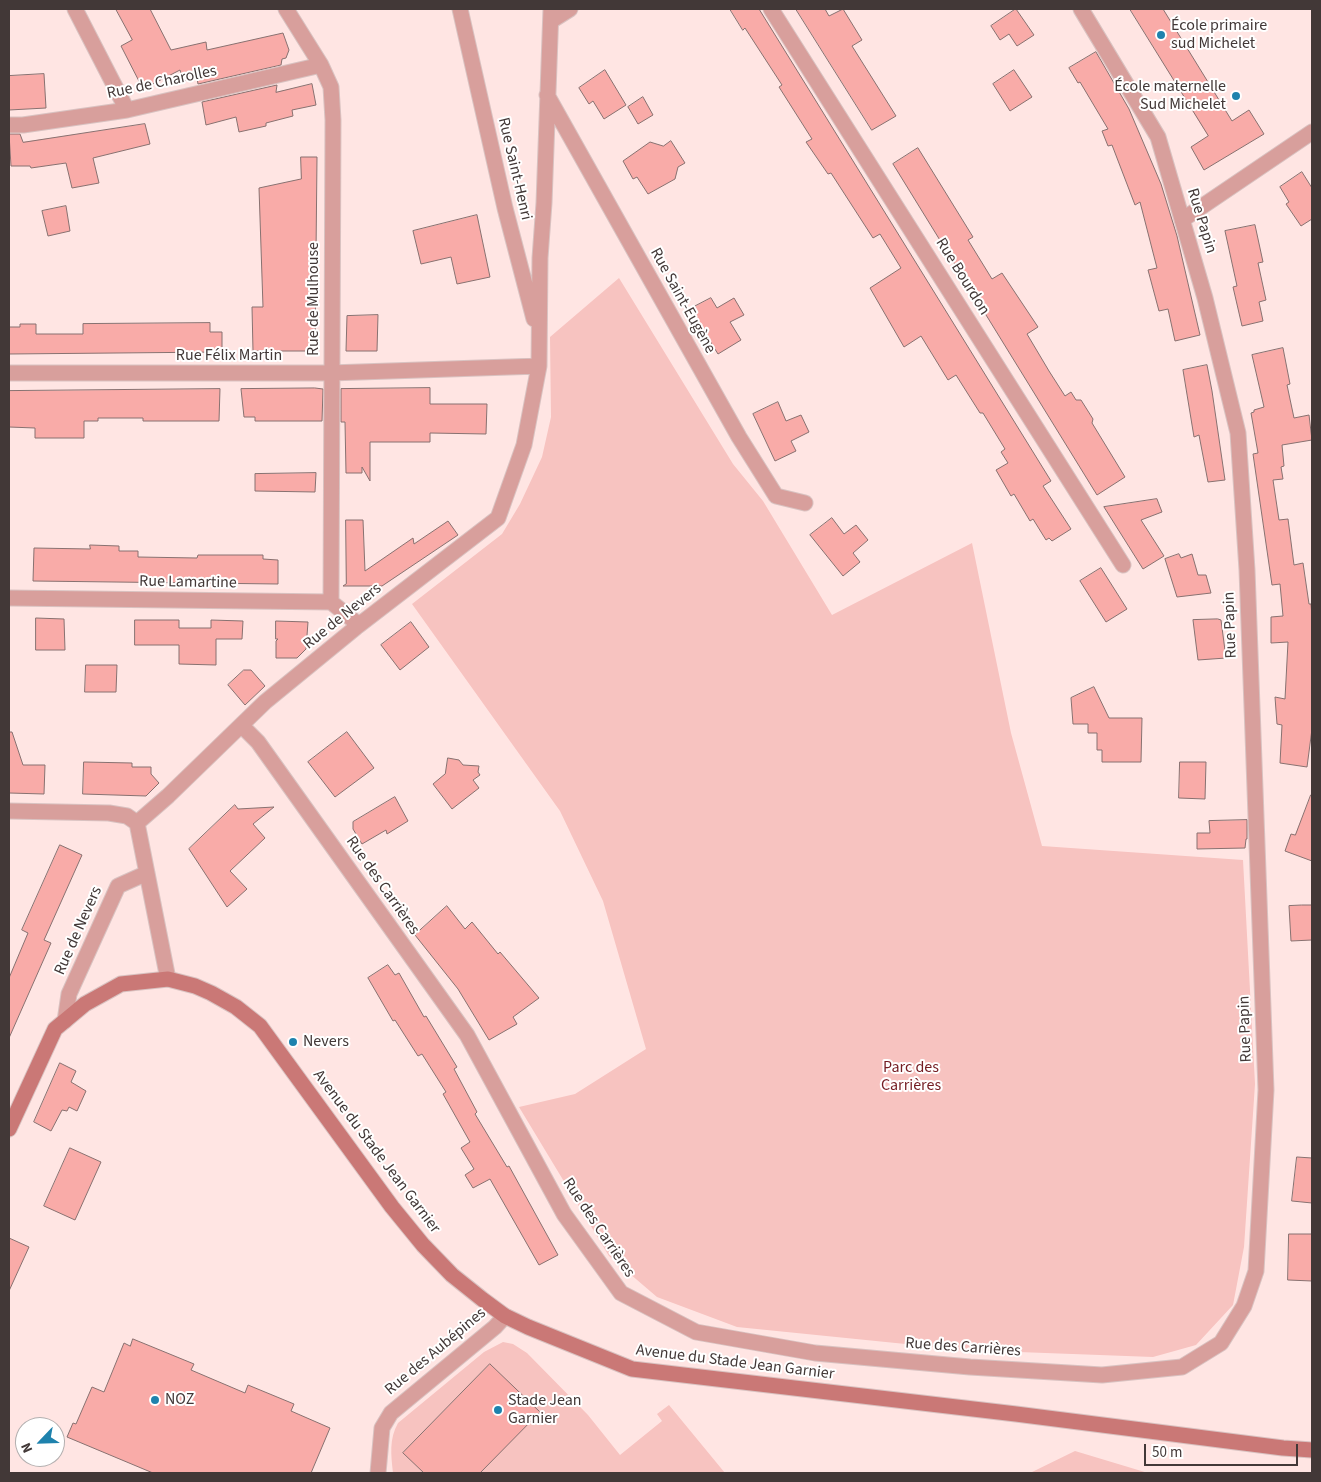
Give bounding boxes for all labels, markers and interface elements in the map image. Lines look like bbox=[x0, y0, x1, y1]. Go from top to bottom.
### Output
place label: École primaire sud Michelet bbox=[1171, 16, 1267, 54]
marker: École primaire sud Michelet bbox=[1155, 29, 1167, 41]
street label: Rue de Charolles bbox=[105, 62, 219, 104]
place label: École maternelle Sud Michelet bbox=[1114, 77, 1226, 115]
marker: École maternelle Sud Michelet bbox=[1230, 90, 1242, 102]
street label: Rue Saint-Henri bbox=[493, 116, 535, 222]
street label: Rue Papin bbox=[1182, 186, 1220, 256]
street label: Rue Bourdon bbox=[931, 235, 993, 319]
street label: Rue de Mulhouse bbox=[304, 242, 324, 356]
street label: Rue Saint-Eugène bbox=[645, 245, 719, 357]
street label: Rue Félix Martin bbox=[176, 346, 282, 366]
street label: Rue Lamartine bbox=[139, 573, 237, 593]
street label: Rue de Nevers bbox=[300, 580, 386, 654]
street label: Rue Papin bbox=[1220, 591, 1242, 659]
street label: Rue des Carrières bbox=[341, 833, 423, 939]
street label: Rue de Nevers bbox=[51, 884, 107, 978]
street label: Rue Papin bbox=[1235, 995, 1257, 1063]
place label: Nevers bbox=[303, 1032, 349, 1052]
marker: Nevers bbox=[287, 1036, 299, 1048]
park label: Parc des Carrières bbox=[881, 1058, 941, 1096]
street label: Avenue du Stade Jean Garnier bbox=[308, 1066, 444, 1238]
street label: Rue des Carrières bbox=[558, 1175, 638, 1281]
street label: Rue des Aubépines bbox=[382, 1304, 490, 1400]
street label: Rue des Carrières bbox=[905, 1334, 1021, 1362]
street label: Avenue du Stade Jean Garnier bbox=[635, 1341, 835, 1385]
place label: NOZ bbox=[165, 1390, 194, 1410]
place label: Stade Jean Garnier bbox=[508, 1391, 582, 1429]
marker: NOZ bbox=[149, 1394, 161, 1406]
marker: Stade Jean Garnier bbox=[492, 1404, 504, 1416]
north arrow bbox=[15, 1417, 65, 1467]
scale bar bbox=[1146, 1434, 1300, 1466]
text: N bbox=[16, 1439, 38, 1456]
text: 50 m bbox=[1152, 1442, 1182, 1463]

